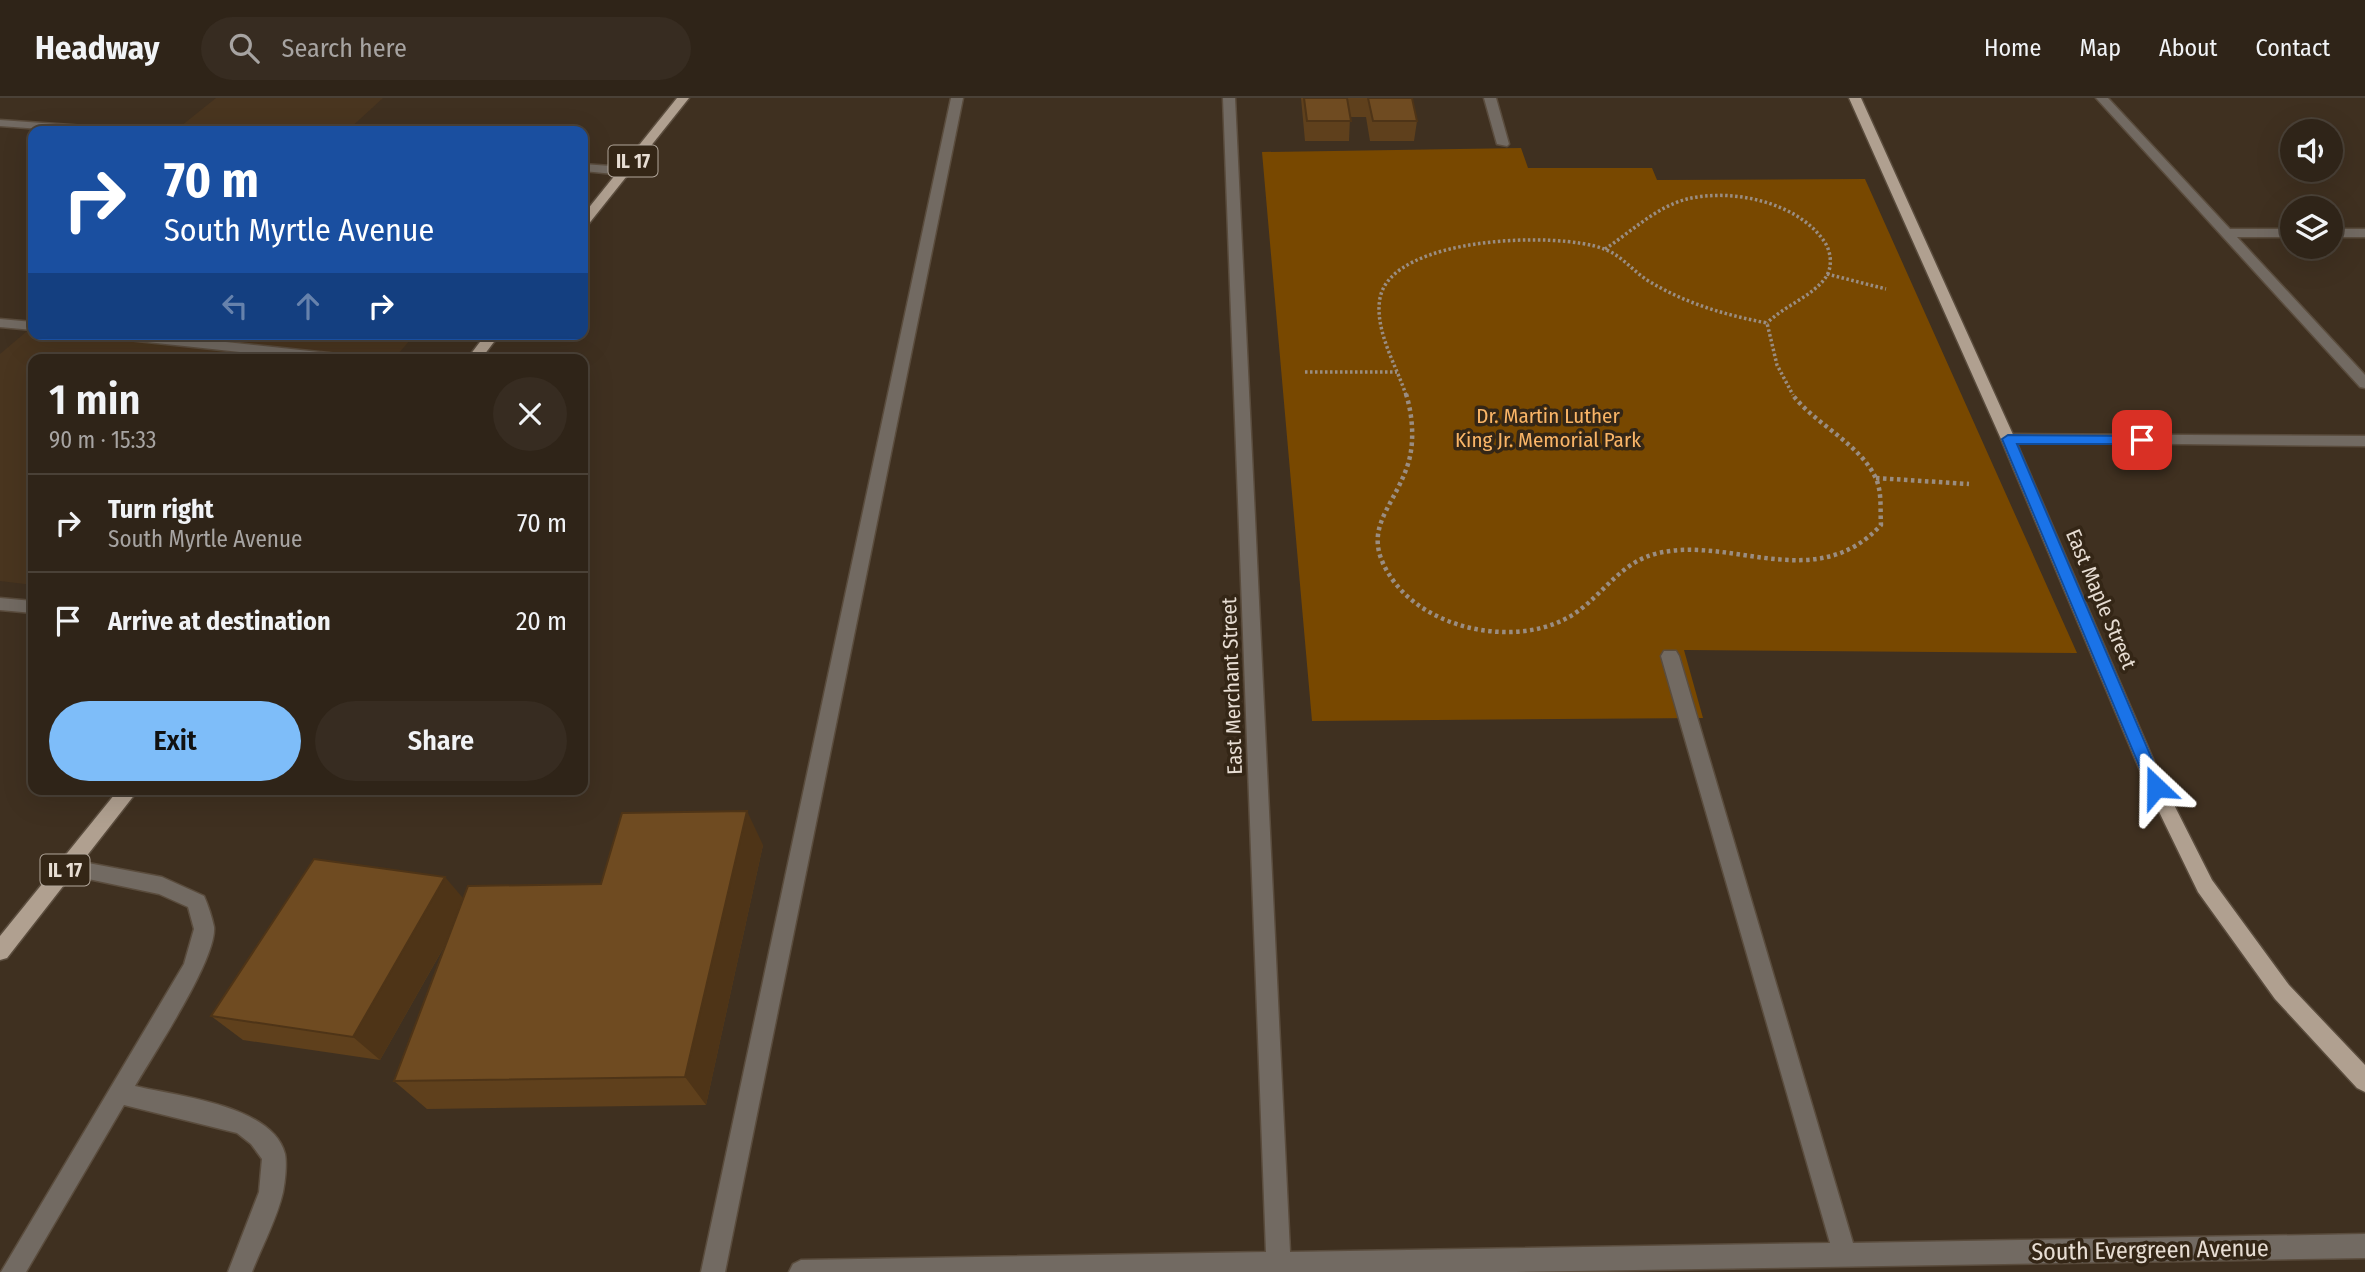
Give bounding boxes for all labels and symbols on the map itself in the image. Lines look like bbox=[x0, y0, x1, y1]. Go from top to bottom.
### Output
road number: IL 17 bbox=[608, 146, 658, 176]
park label: Dr. Martin Luther King Jr. Memorial Park bbox=[1455, 403, 1641, 453]
pin bbox=[2112, 410, 2172, 470]
street label: East Maple Street bbox=[2060, 525, 2142, 673]
street label: East Merchant Street bbox=[1216, 597, 1248, 775]
position arrow bbox=[2119, 750, 2193, 824]
road number: IL 17 bbox=[41, 855, 90, 886]
street label: South Evergreen Avenue bbox=[2031, 1234, 2269, 1266]

